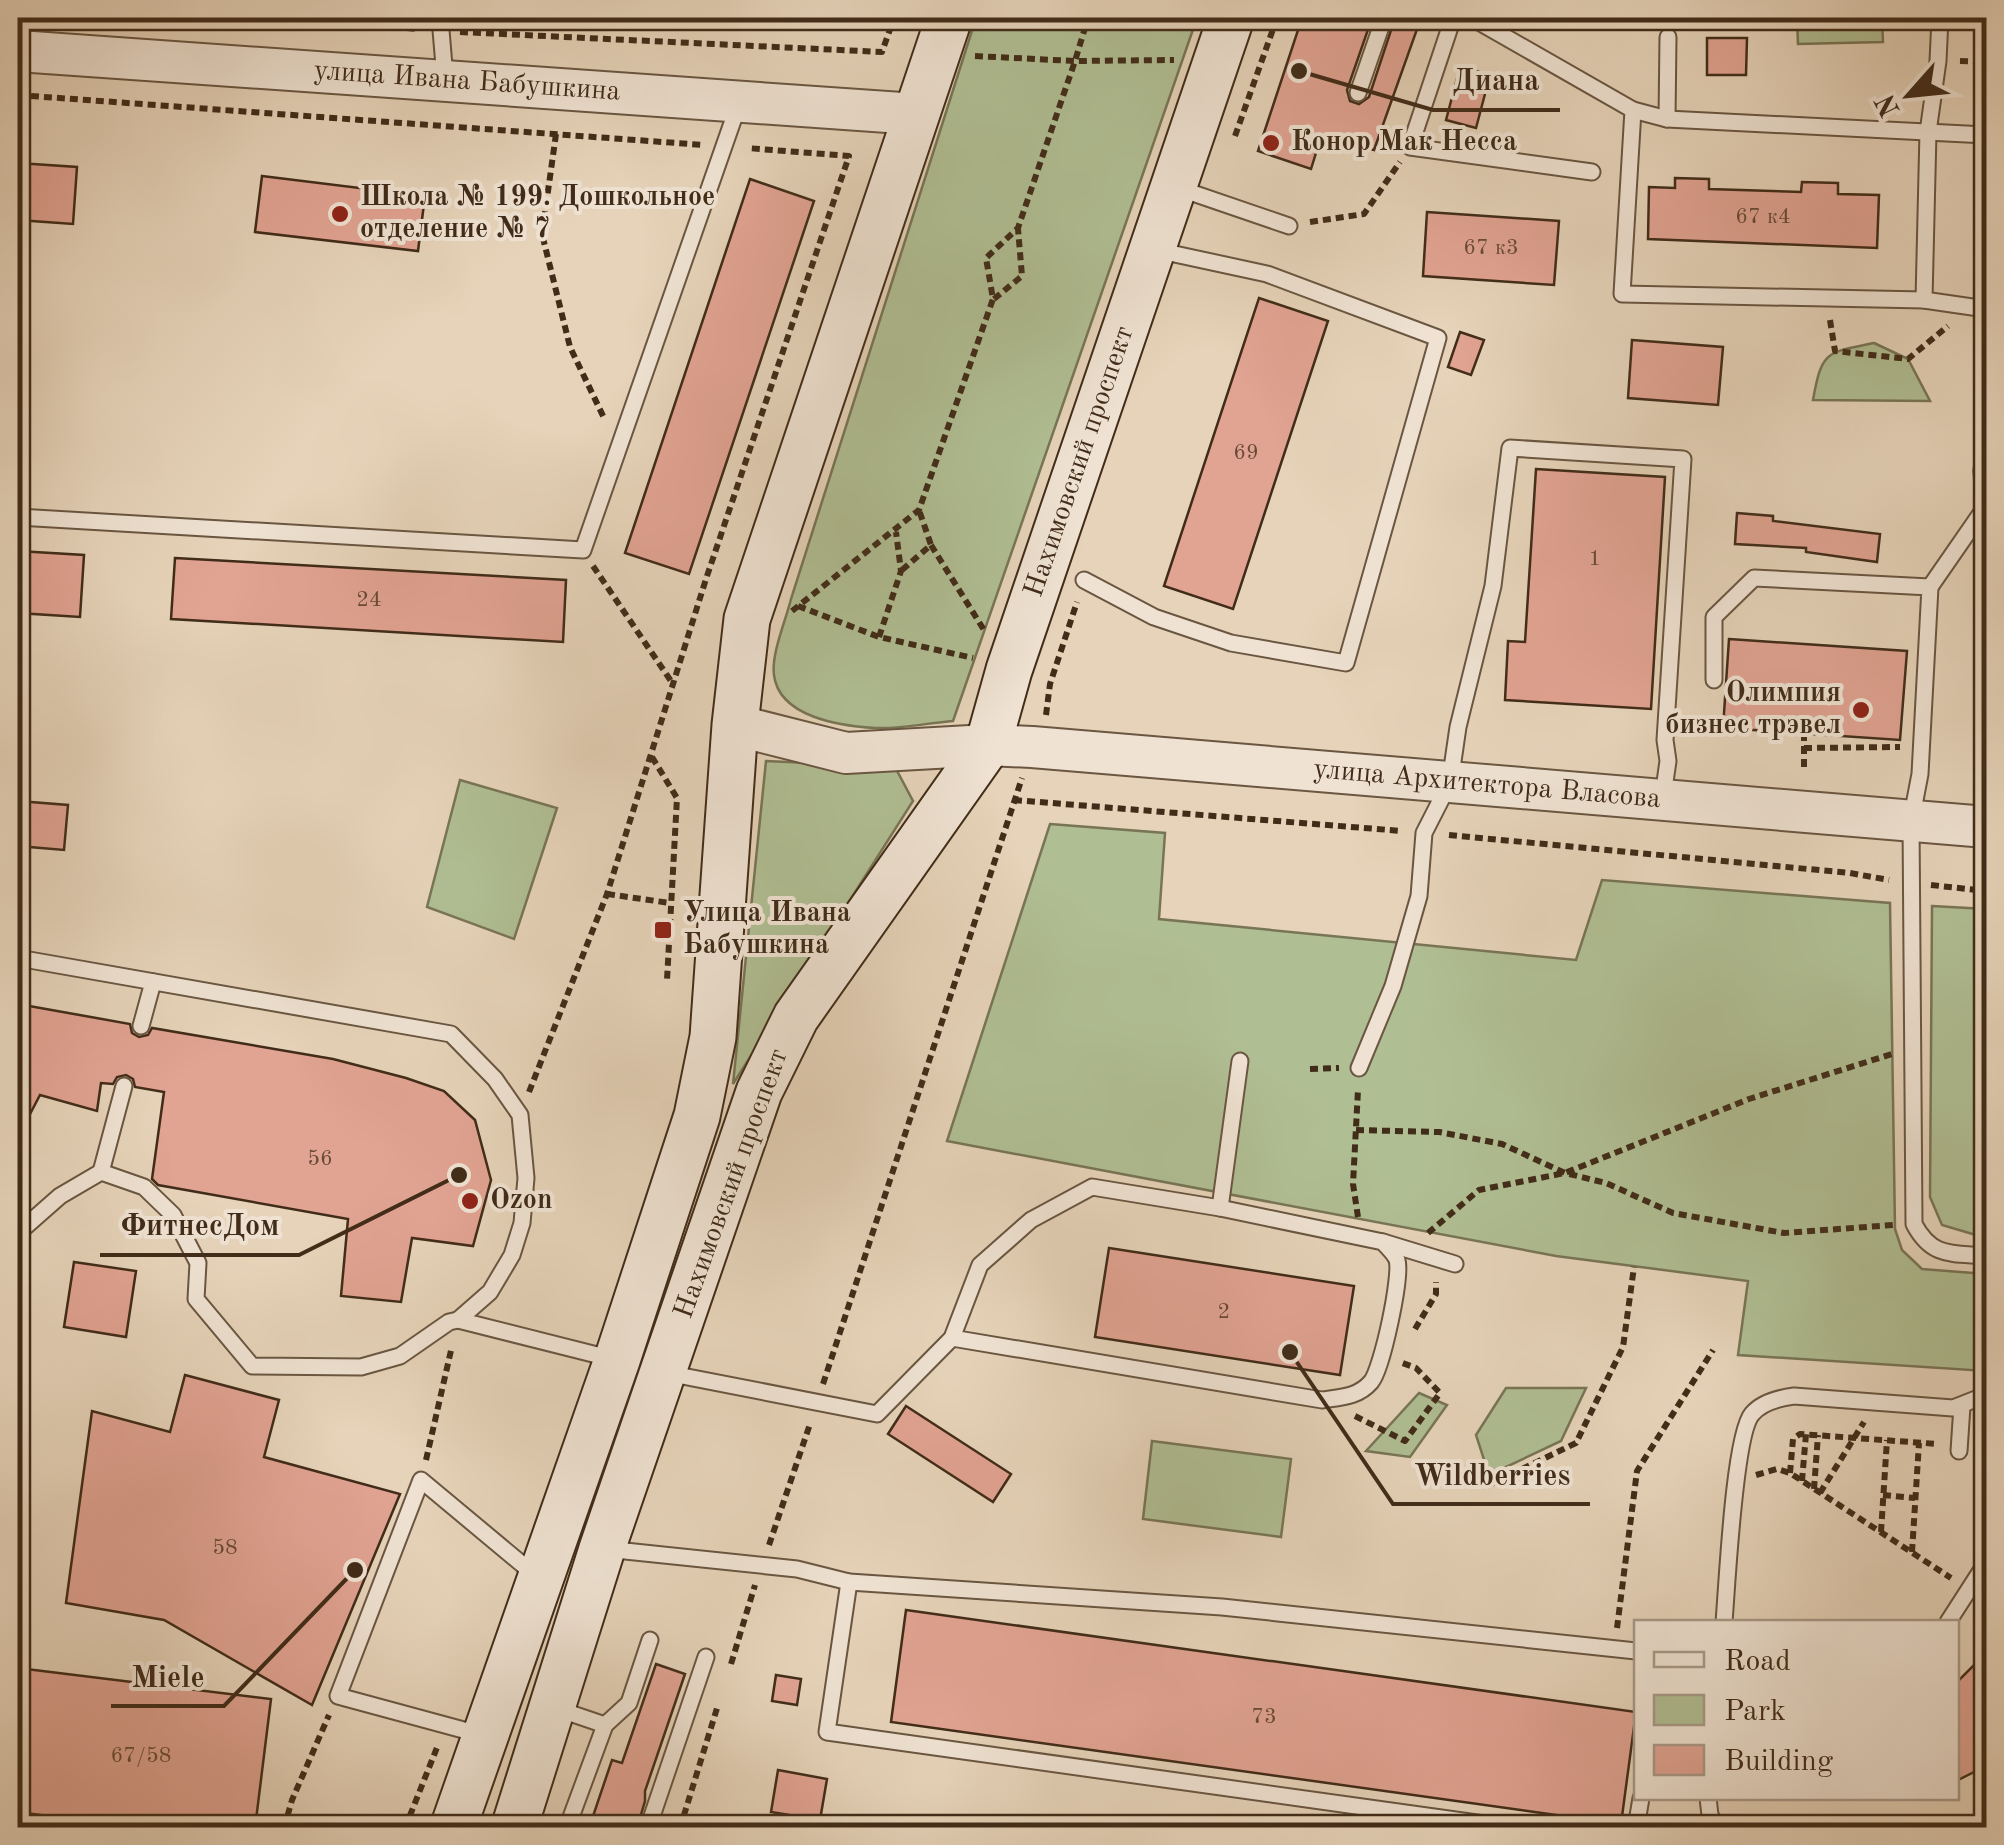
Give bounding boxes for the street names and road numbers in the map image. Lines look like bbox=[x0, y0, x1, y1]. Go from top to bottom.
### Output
street label: улица Ивана Бабушкина bbox=[313, 57, 621, 107]
street label: Нахимовский проспект bbox=[1020, 323, 1140, 601]
street label: улица Архитектора Власова bbox=[1312, 756, 1662, 814]
street label: Нахимовский проспект bbox=[670, 1045, 794, 1323]

